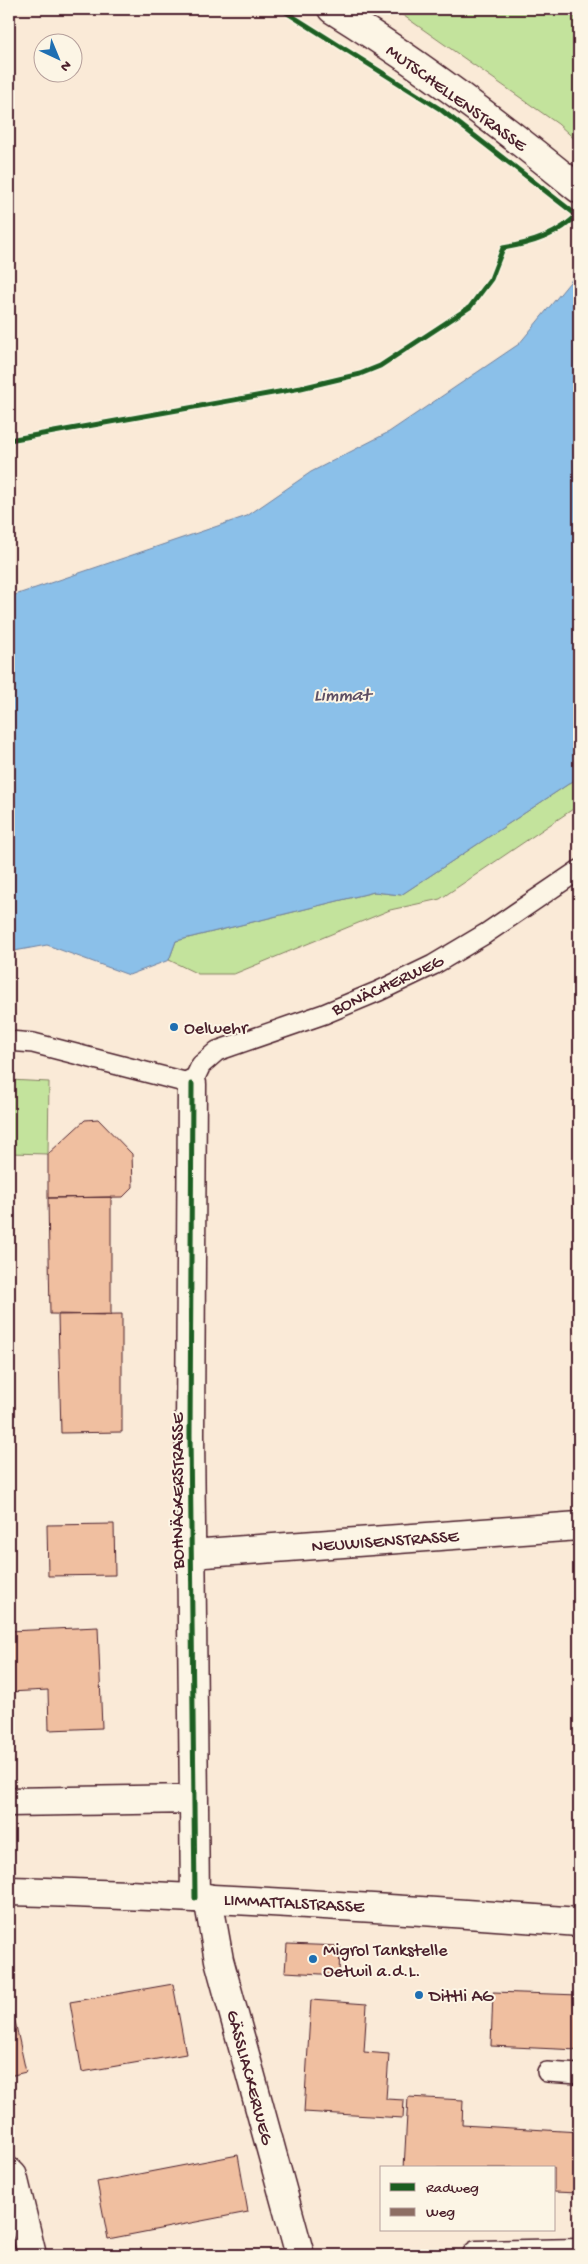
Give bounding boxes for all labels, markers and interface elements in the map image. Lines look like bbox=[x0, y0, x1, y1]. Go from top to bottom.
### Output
north arrow bbox=[32, 32, 82, 82]
street label: MUTSCHELLENSTRASSE bbox=[381, 41, 531, 158]
text: N bbox=[56, 56, 74, 75]
water label: Limmat bbox=[314, 685, 373, 708]
street label: BONÄCHERWEG bbox=[328, 951, 448, 1022]
place label: Oelwehr bbox=[184, 1019, 249, 1040]
marker: Oelwehr bbox=[168, 1021, 180, 1033]
street label: BOHNÄCKERSTRASSE bbox=[169, 1412, 190, 1570]
street label: NEUWISENSTRASSE bbox=[311, 1527, 460, 1558]
street label: LIMMATTALSTRASSE bbox=[223, 1890, 366, 1919]
place label: Migrol Tankstelle Oetwil a.d.L. bbox=[323, 1941, 448, 1983]
marker: Migrol Tankstelle Oetwil a.d.L. bbox=[307, 1953, 319, 1965]
place label: Dittli AG bbox=[428, 1987, 494, 2008]
marker: Dittli AG bbox=[413, 1989, 425, 2001]
street label: GÄSSLIACKERWEG bbox=[221, 2008, 277, 2148]
legend bbox=[380, 2166, 556, 2232]
text: Radweg bbox=[426, 2180, 479, 2198]
text: Weg bbox=[426, 2204, 455, 2222]

